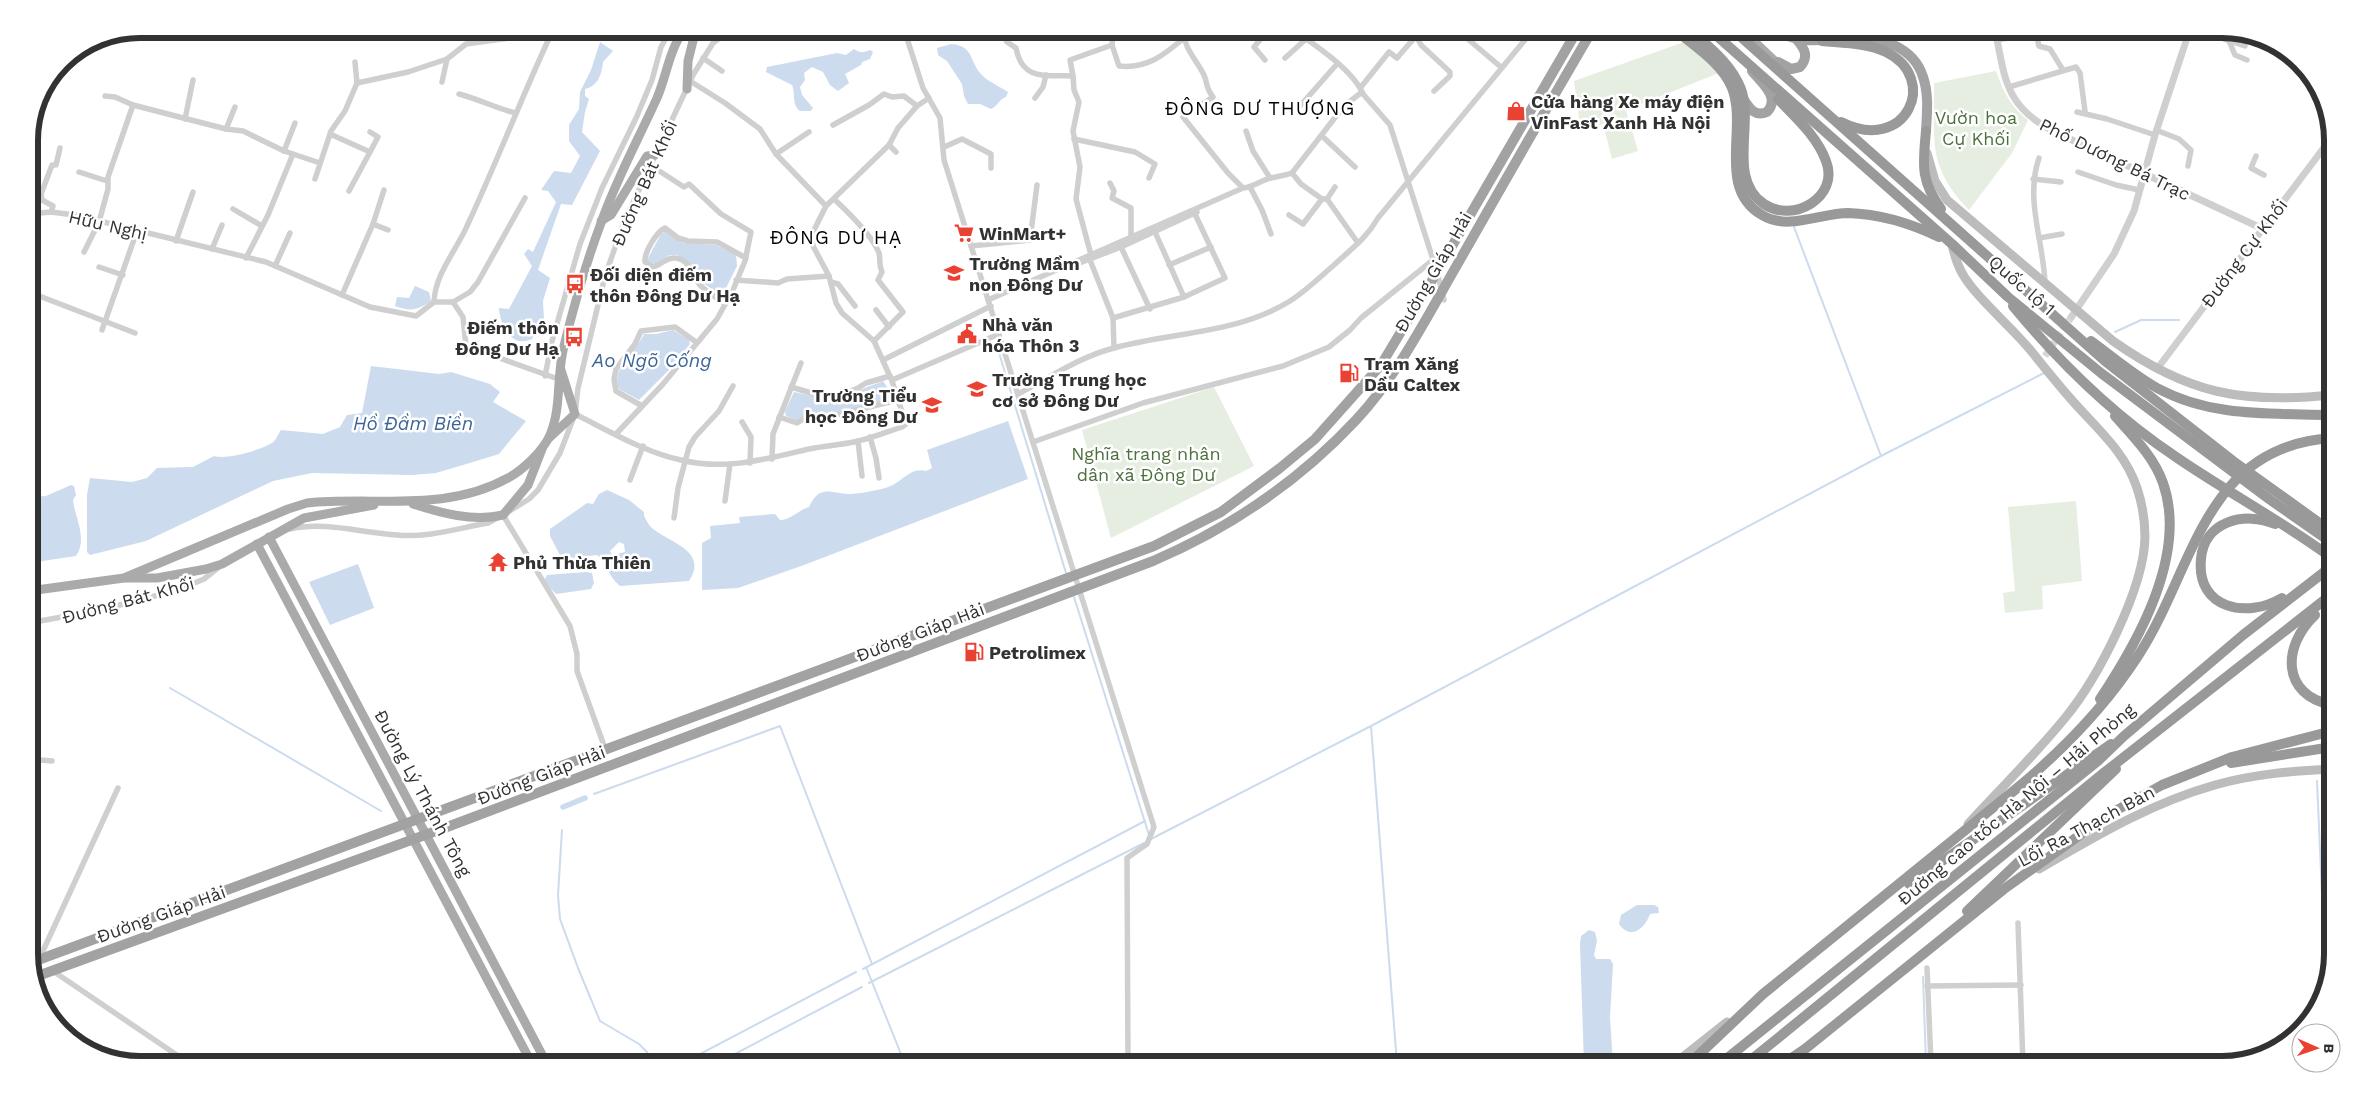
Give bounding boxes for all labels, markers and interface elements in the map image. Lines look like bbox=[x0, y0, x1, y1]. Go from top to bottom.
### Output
place label: Cửa hàng Xe máy điện VinFast Xanh Hà Nội bbox=[1531, 91, 1724, 133]
district label: ĐÔNG DƯ THƯỢNG bbox=[1165, 97, 1355, 120]
shop icon: Cửa hàng Xe máy điện VinFast Xanh Hà Nội bbox=[1505, 100, 1527, 122]
park label: Vườn hoa Cự Khối bbox=[1935, 107, 2017, 149]
street label: Phố Dương Bá Trạc bbox=[2036, 113, 2194, 205]
street label: Đường Bát Khối bbox=[607, 117, 681, 249]
street label: Đường Cự Khối bbox=[2196, 195, 2292, 311]
street label: Hữu Nghị bbox=[67, 206, 149, 244]
street label: Đường Giáp Hải bbox=[1390, 208, 1476, 336]
supermarket icon: WinMart+ bbox=[953, 222, 975, 244]
place label: WinMart+ bbox=[979, 223, 1066, 244]
district label: ĐÔNG DƯ HẠ bbox=[770, 226, 902, 249]
street label: Quốc lộ 1 bbox=[1985, 251, 2059, 319]
place label: Trường Mầm non Đông Dư bbox=[969, 253, 1083, 295]
school or university icon: Trường Mầm non Đông Dư bbox=[943, 262, 965, 284]
place label: Đối diện điếm thôn Đông Dư Hạ bbox=[590, 264, 741, 306]
bus stop icon: Đối diện điếm thôn Đông Dư Hạ bbox=[564, 273, 586, 295]
place label: Nhà văn hóa Thôn 3 bbox=[982, 314, 1080, 356]
place label: Điếm thôn Đông Dư Hạ bbox=[455, 317, 560, 359]
public building icon: Nhà văn hóa Thôn 3 bbox=[956, 323, 978, 345]
bus stop icon: Điếm thôn Đông Dư Hạ bbox=[563, 326, 585, 348]
water label: Ao Ngõ Cống bbox=[591, 349, 712, 372]
place label: Trạm Xăng Dầu Caltex bbox=[1364, 353, 1461, 395]
fuel station icon: Trạm Xăng Dầu Caltex bbox=[1338, 362, 1360, 384]
place label: Trường Trung học cơ sở Đông Dư bbox=[992, 369, 1147, 411]
school or university icon: Trường Trung học cơ sở Đông Dư bbox=[966, 378, 988, 400]
place label: Trường Tiểu học Đông Dư bbox=[805, 385, 918, 427]
school or university icon: Trường Tiểu học Đông Dư bbox=[921, 394, 943, 416]
water label: Hồ Đầm Biền bbox=[353, 412, 473, 435]
park label: Nghĩa trang nhân dân xã Đông Dư bbox=[1071, 443, 1221, 485]
temple icon: Phủ Thừa Thiên bbox=[487, 551, 509, 573]
place label: Phủ Thừa Thiên bbox=[513, 552, 651, 573]
street label: Đường Bát Khối bbox=[60, 572, 196, 628]
street label: Đường Giáp Hải bbox=[853, 598, 987, 666]
fuel station icon: Petrolimex bbox=[963, 641, 985, 663]
place label: Petrolimex bbox=[989, 642, 1086, 663]
street label: Đường cao tốc Hà Nội – Hải Phòng bbox=[1893, 698, 2139, 909]
street label: Đường Lý Thánh Tông bbox=[370, 706, 476, 880]
street label: Đường Giáp Hải bbox=[474, 741, 608, 809]
street label: Lối Ra Thạch Bàn bbox=[2014, 781, 2158, 871]
street label: Đường Giáp Hải bbox=[94, 881, 228, 947]
north arrow bbox=[2291, 1023, 2341, 1073]
text: B bbox=[2321, 1043, 2337, 1054]

